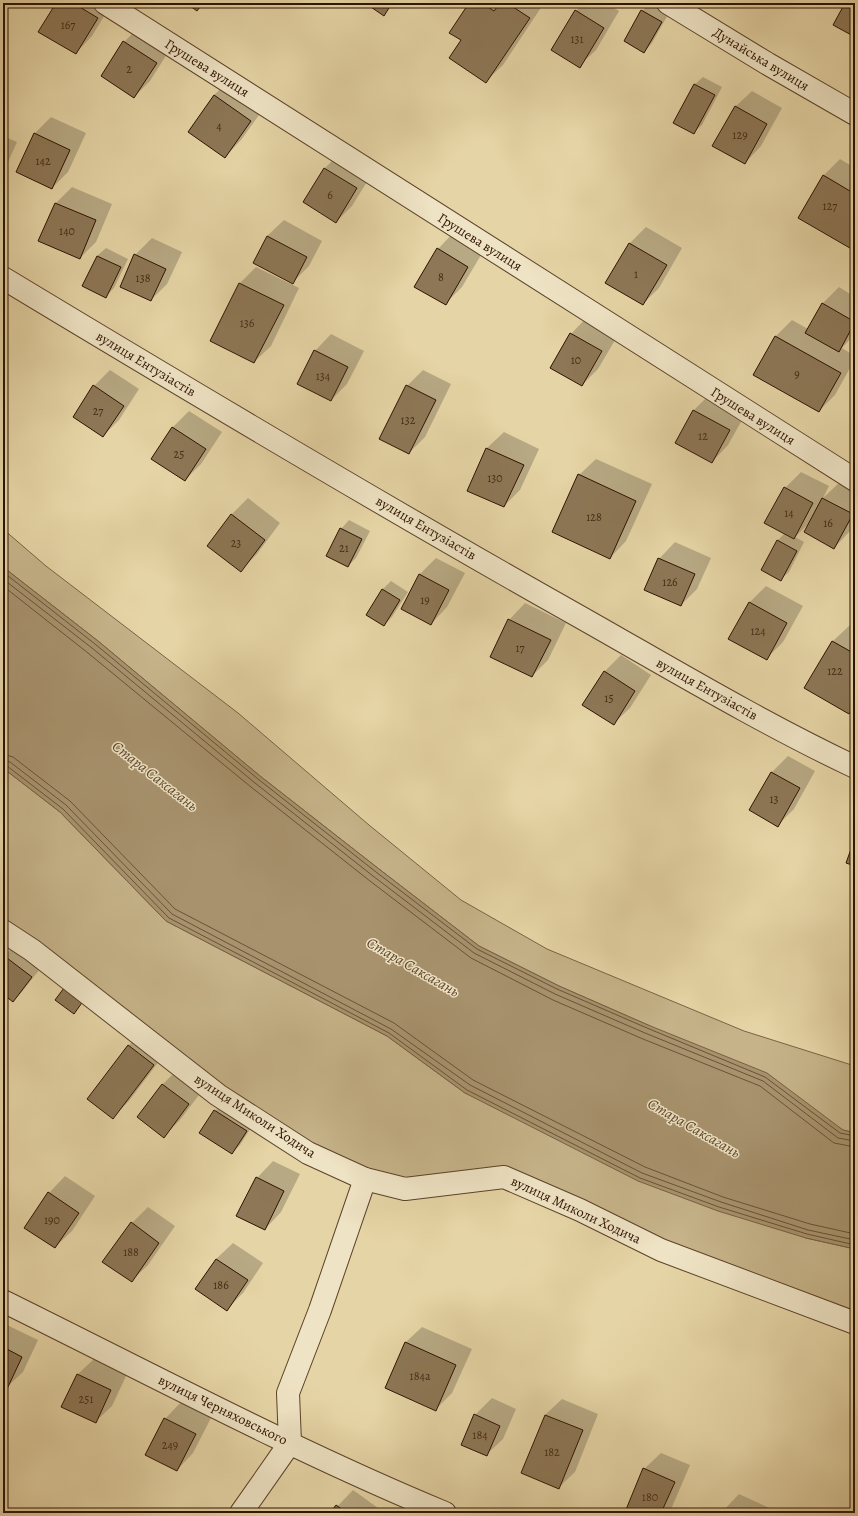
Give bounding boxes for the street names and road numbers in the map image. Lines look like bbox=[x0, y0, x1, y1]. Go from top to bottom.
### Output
street label: Дунайська вулиця bbox=[709, 23, 813, 95]
street label: Грушева вулиця bbox=[161, 34, 253, 102]
street label: Грушева вулиця bbox=[434, 208, 526, 276]
street label: вулиця Ентузіастів bbox=[93, 327, 200, 402]
street label: Грушева вулиця bbox=[707, 382, 799, 450]
street label: вулиця Ентузіастів bbox=[372, 491, 480, 565]
street label: вулиця Ентузіастів bbox=[653, 653, 761, 725]
street label: вулиця Миколи Ходича bbox=[190, 1070, 320, 1163]
street label: вулиця Миколи Ходича bbox=[508, 1171, 645, 1249]
street label: вулиця Черняховського bbox=[155, 1370, 291, 1450]

